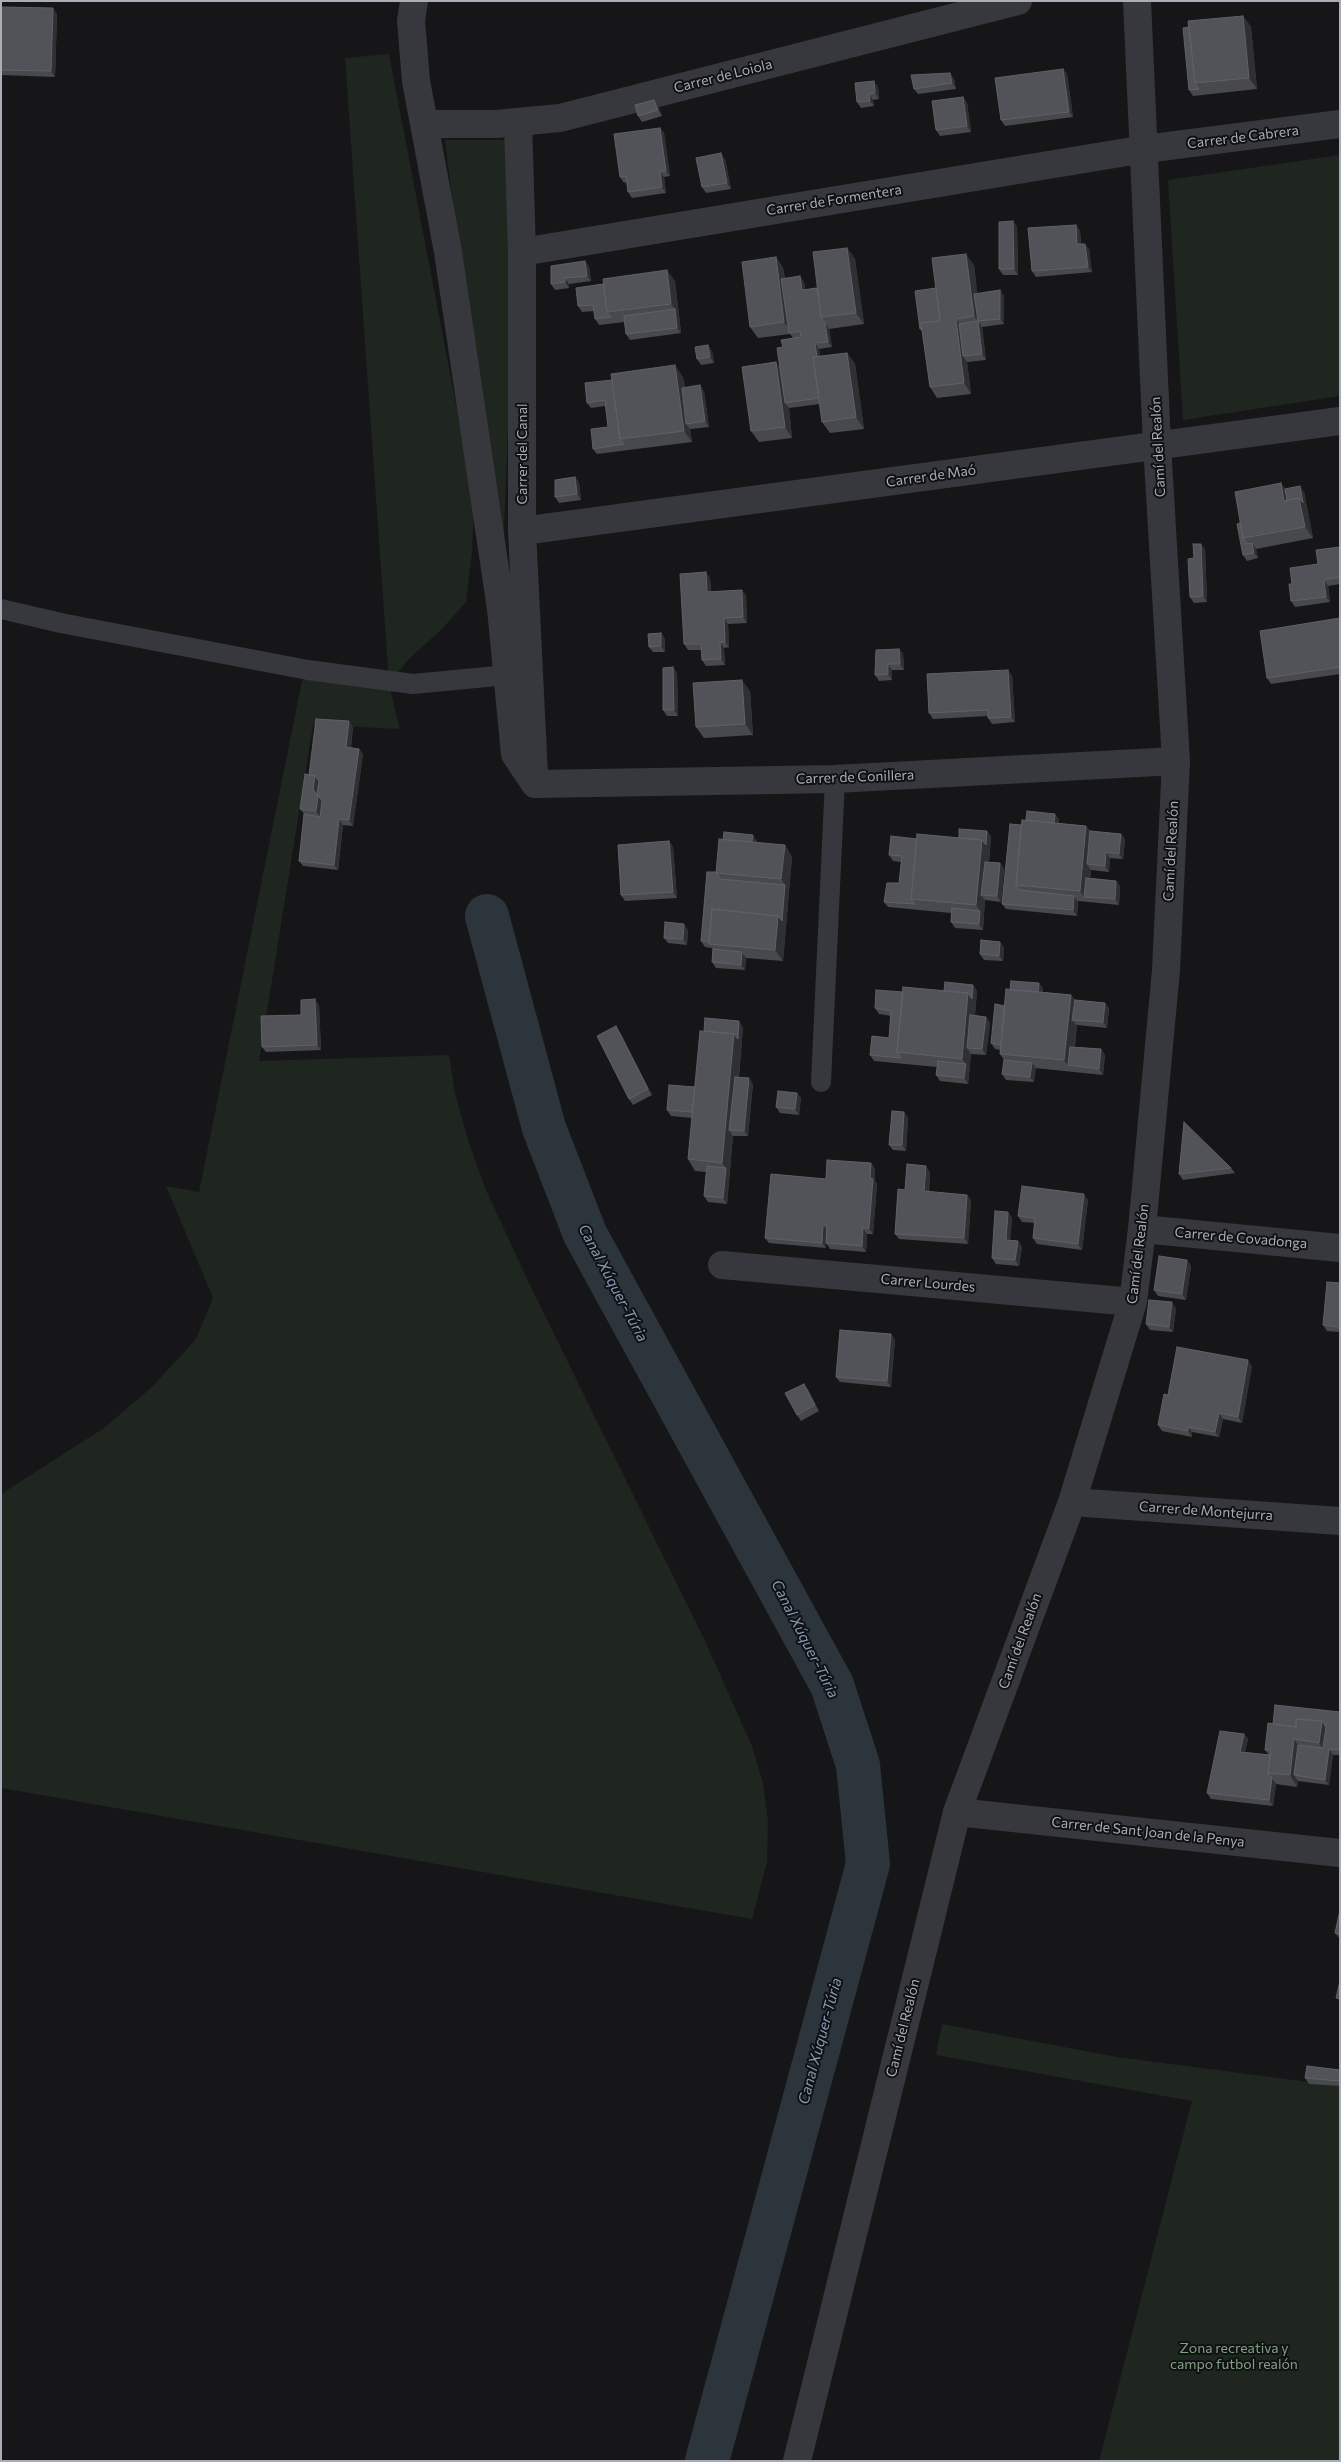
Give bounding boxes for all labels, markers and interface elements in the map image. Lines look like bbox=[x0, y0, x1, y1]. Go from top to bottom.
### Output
street label: Carrer de Loiola bbox=[672, 56, 774, 96]
street label: Carrer de Cabrera bbox=[1186, 122, 1300, 152]
street label: Carrer de Formentera bbox=[765, 181, 903, 219]
street label: Camí del Realón bbox=[1147, 396, 1169, 498]
street label: Carrer del Canal bbox=[514, 403, 530, 505]
street label: Carrer de Maó bbox=[885, 461, 977, 491]
street label: Carrer de Conillera bbox=[795, 767, 915, 787]
street label: Camí del Realón bbox=[1160, 800, 1182, 902]
street label: Camí del Realón bbox=[1124, 1203, 1152, 1305]
water label: Canal Xúquer-Túria bbox=[574, 1221, 652, 1345]
street label: Carrer de Covadonga bbox=[1174, 1224, 1308, 1252]
street label: Carrer Lourdes bbox=[880, 1270, 976, 1296]
street label: Carrer de Montejurra bbox=[1138, 1498, 1274, 1524]
water label: Canal Xúquer-Túria bbox=[767, 1577, 843, 1701]
street label: Camí del Realón bbox=[995, 1591, 1045, 1691]
street label: Carrer de Sant Joan de la Penya bbox=[1051, 1814, 1245, 1850]
water label: Canal Xúquer-Túria bbox=[794, 1976, 846, 2106]
street label: Camí del Realón bbox=[883, 1977, 923, 2079]
park label: Zona recreativa y campo futbol realón bbox=[1170, 2340, 1298, 2372]

